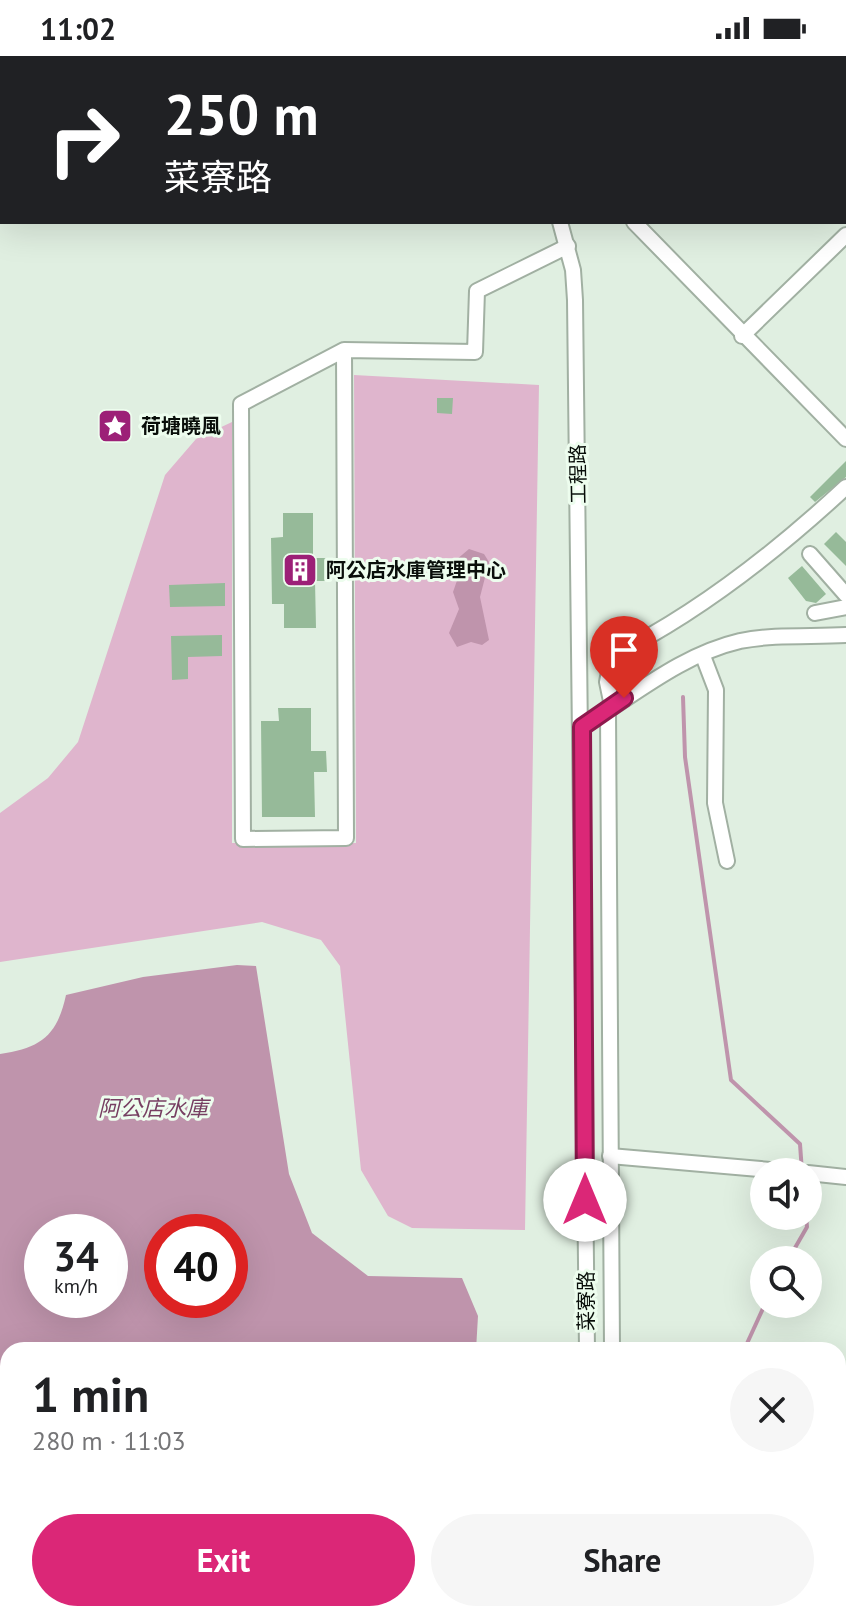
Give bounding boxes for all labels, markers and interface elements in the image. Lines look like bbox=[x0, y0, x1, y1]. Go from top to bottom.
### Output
text: 11:02 bbox=[40, 9, 116, 48]
text: 250 m bbox=[164, 78, 319, 150]
icon: right bbox=[32, 88, 136, 192]
text: 菜寮路 bbox=[164, 153, 272, 200]
place icon: 荷塘曉風 bbox=[96, 407, 134, 445]
place label: 荷塘曉風 bbox=[141, 413, 221, 439]
street label: 工程路 bbox=[564, 444, 592, 504]
building icon: 阿公店水庫管理中心 bbox=[281, 551, 319, 589]
place label: 阿公店水庫管理中心 bbox=[326, 557, 506, 583]
pin bbox=[590, 616, 658, 698]
icon: arrive bbox=[602, 628, 646, 672]
water label: 阿公店水庫 bbox=[98, 1094, 211, 1122]
position arrow bbox=[543, 1158, 627, 1242]
map controls bbox=[750, 1158, 822, 1318]
button: sound bbox=[750, 1158, 822, 1230]
speed limit sign: 40 bbox=[144, 1214, 248, 1318]
text: 34 bbox=[53, 1230, 99, 1282]
button: search bbox=[750, 1246, 822, 1318]
street label: 菜寮路 bbox=[573, 1271, 599, 1331]
text: km/h bbox=[54, 1273, 98, 1299]
text: 1 min bbox=[32, 1363, 149, 1425]
button: close bbox=[730, 1368, 814, 1452]
text: 280 m · 11:03 bbox=[32, 1424, 186, 1457]
button: Exit bbox=[32, 1514, 415, 1606]
button: Share bbox=[431, 1514, 814, 1606]

